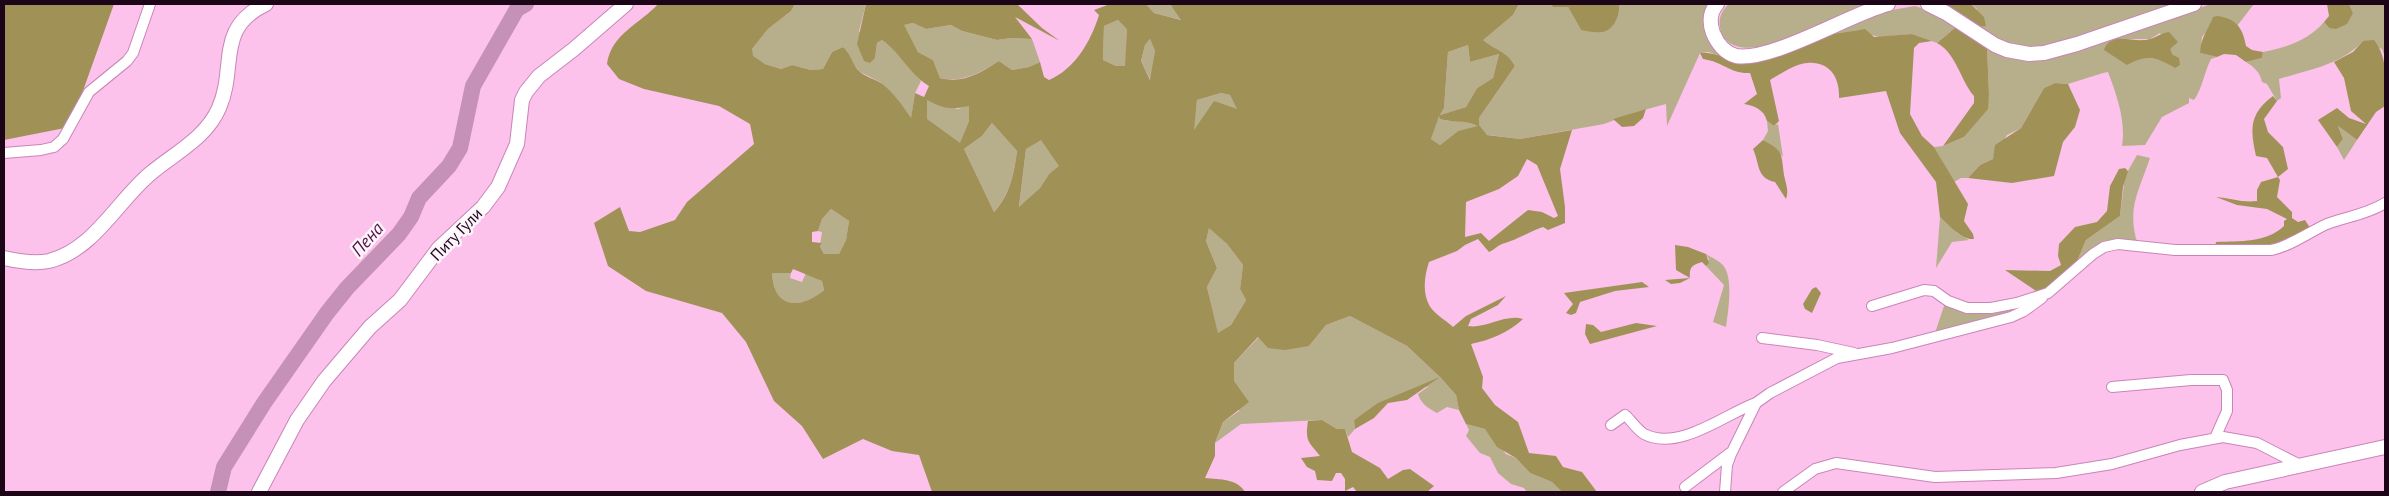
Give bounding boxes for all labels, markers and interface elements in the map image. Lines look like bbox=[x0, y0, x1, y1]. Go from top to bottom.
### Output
street label: Питу Гули bbox=[426, 203, 486, 265]
water label: Пена bbox=[346, 217, 388, 261]

